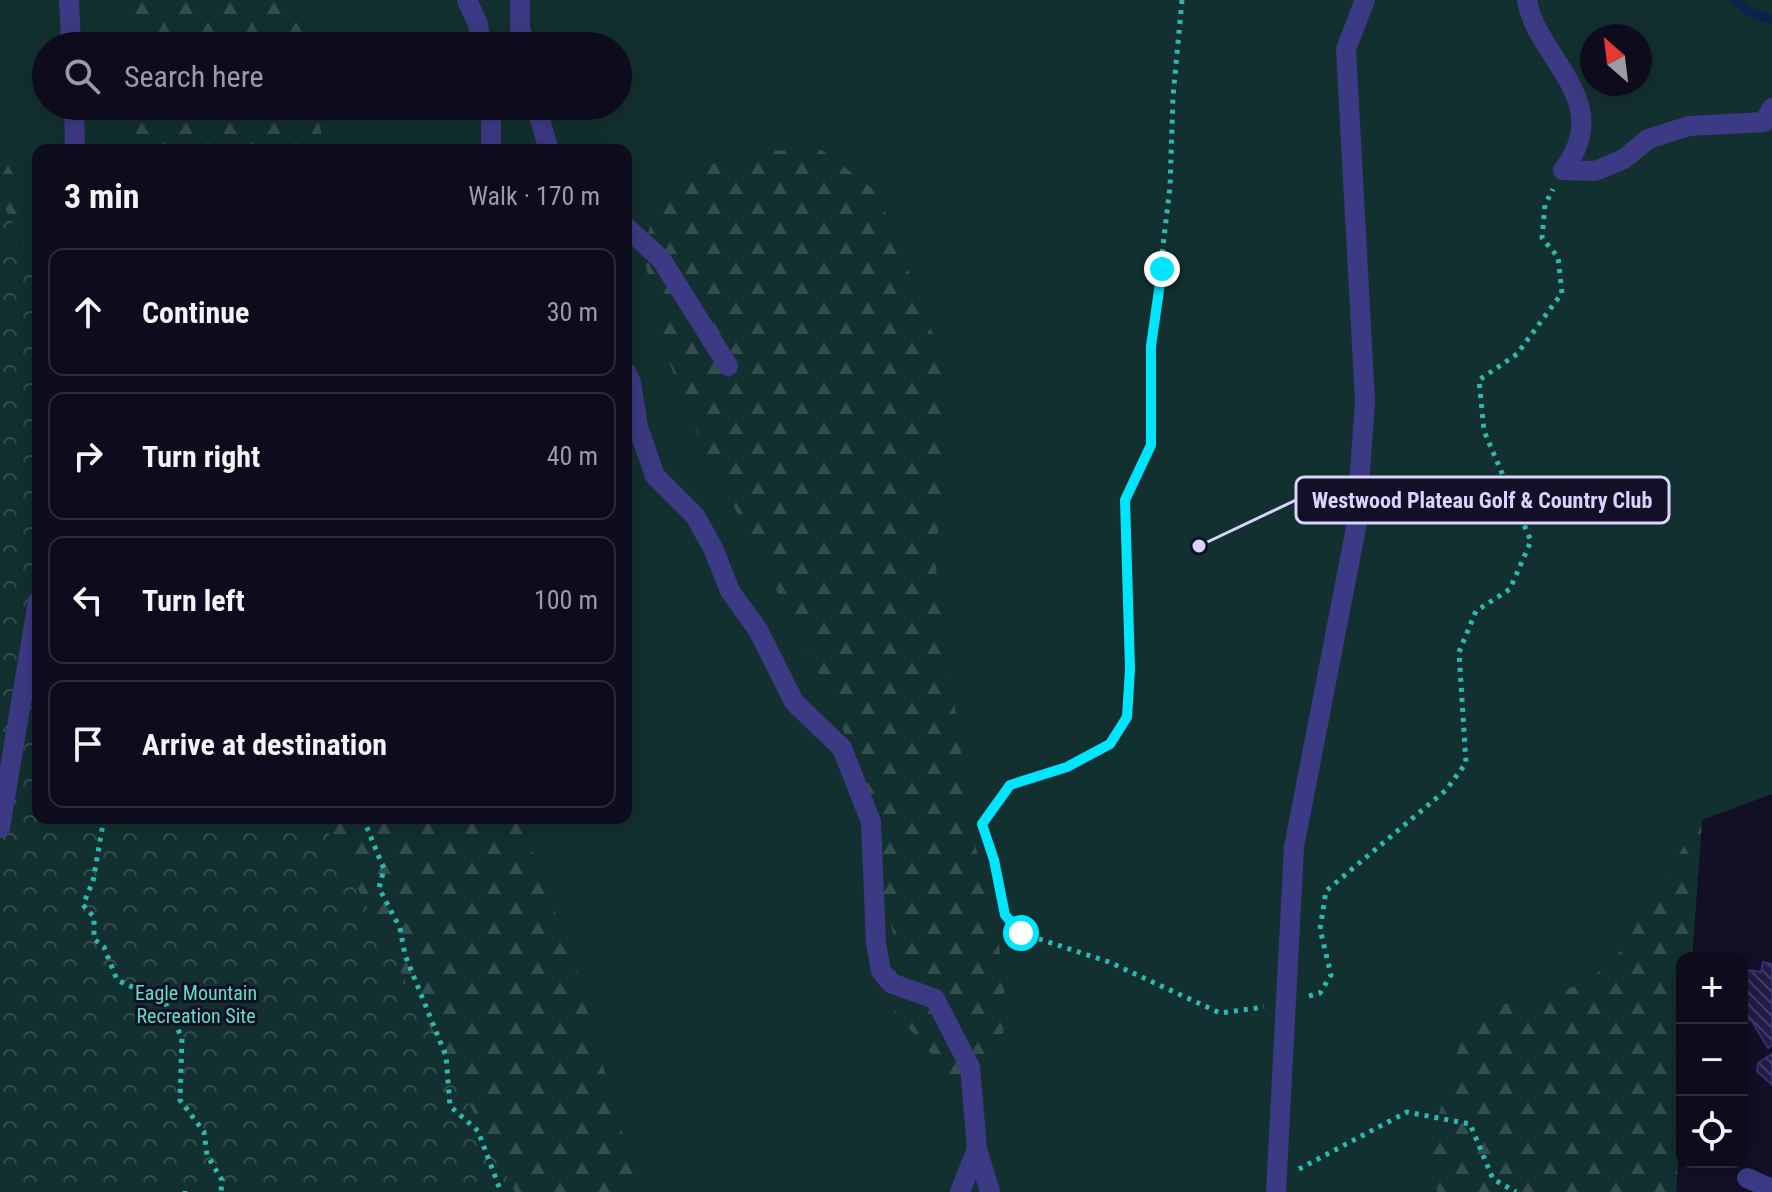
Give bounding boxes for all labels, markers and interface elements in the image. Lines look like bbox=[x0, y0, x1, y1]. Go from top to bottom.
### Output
north arrow bbox=[1580, 24, 1652, 96]
search box bbox=[32, 32, 632, 120]
icon: search bbox=[60, 54, 104, 98]
text: Search here bbox=[124, 59, 264, 94]
text: 3 min bbox=[64, 176, 140, 216]
text: Walk · 170 m bbox=[468, 181, 600, 211]
route end bbox=[1144, 251, 1180, 287]
icon: ahead bbox=[66, 290, 110, 334]
text: Continue bbox=[142, 295, 249, 330]
text: 30 m bbox=[547, 297, 598, 327]
icon: right bbox=[66, 434, 110, 478]
text: Turn right bbox=[142, 439, 260, 474]
text: 40 m bbox=[547, 441, 598, 471]
callout: Westwood Plateau Golf & Country Club bbox=[1296, 477, 1669, 523]
text: Westwood Plateau Golf & Country Club bbox=[1312, 488, 1652, 513]
icon: left bbox=[66, 578, 110, 622]
text: Turn left bbox=[142, 583, 245, 618]
text: 100 m bbox=[534, 585, 598, 615]
icon: arrive bbox=[66, 722, 110, 766]
text: Arrive at destination bbox=[142, 727, 387, 762]
route start bbox=[1003, 915, 1039, 951]
map controls bbox=[1676, 952, 1748, 1168]
button: + bbox=[1676, 952, 1748, 1024]
park label: Eagle Mountain Recreation Site bbox=[135, 981, 257, 1028]
button: − bbox=[1676, 1024, 1748, 1096]
button: locate bbox=[1676, 1096, 1748, 1168]

